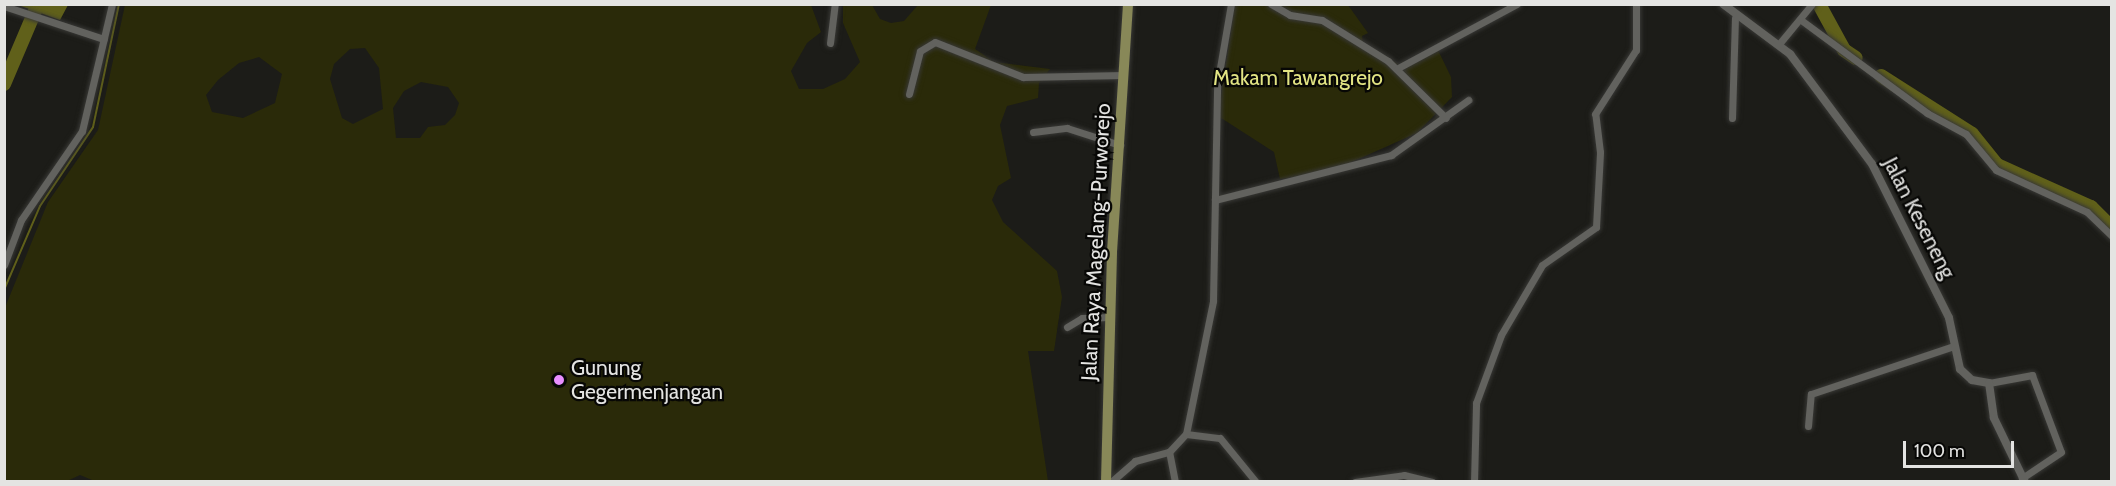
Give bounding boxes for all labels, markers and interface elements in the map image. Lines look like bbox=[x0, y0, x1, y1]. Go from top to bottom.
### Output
park label: Makam Tawangrejo bbox=[1213, 65, 1383, 91]
street label: Jalan Raya Magelang-Purworejo bbox=[1076, 103, 1116, 381]
street label: Jalan Keseneng bbox=[1878, 153, 1960, 283]
place label: Gunung Gegermenjangan bbox=[571, 355, 723, 405]
marker: Gunung Gegermenjangan bbox=[552, 373, 566, 387]
scale bar bbox=[1906, 429, 2017, 467]
text: 100 m bbox=[1914, 440, 1965, 462]

